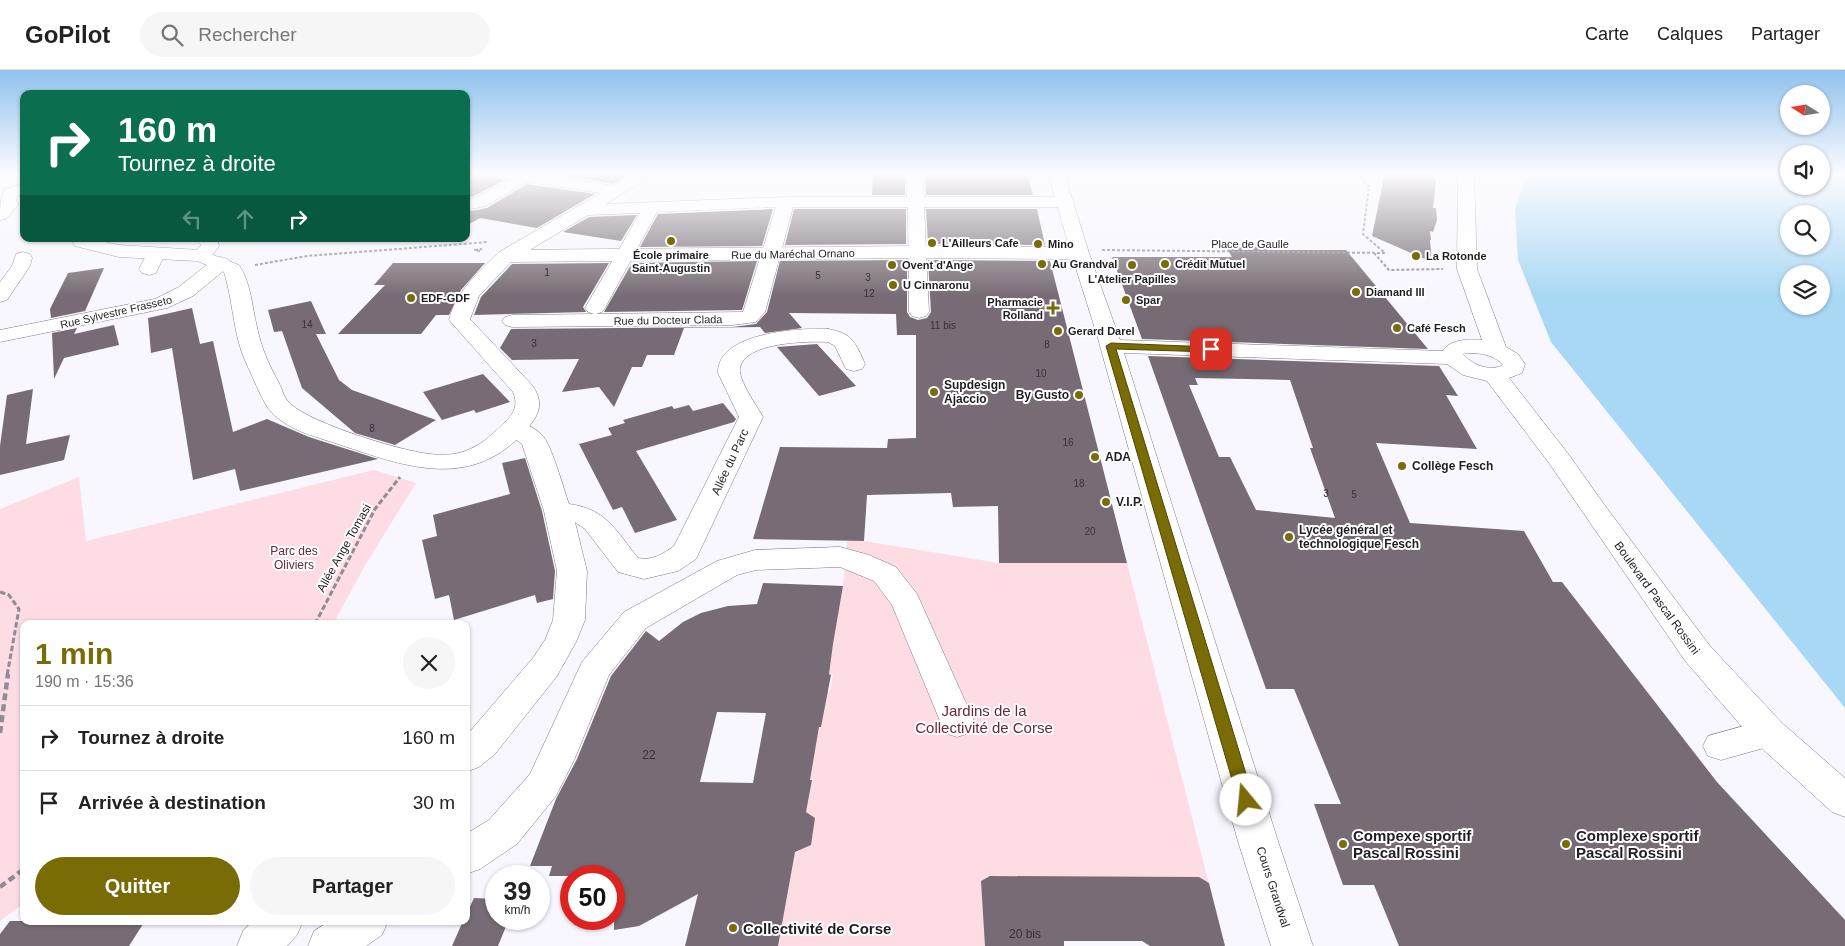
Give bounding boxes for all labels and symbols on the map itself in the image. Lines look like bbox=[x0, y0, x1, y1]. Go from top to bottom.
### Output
north arrow bbox=[1780, 85, 1830, 135]
marker: École primaire Saint-Augustin bbox=[665, 235, 677, 247]
marker: L'Ailleurs Cafe bbox=[926, 237, 938, 249]
place label: L'Ailleurs Cafe bbox=[942, 237, 1019, 249]
marker: Mino bbox=[1032, 238, 1044, 250]
place label: Mino bbox=[1048, 238, 1074, 250]
street label: Place de Gaulle bbox=[1211, 238, 1289, 250]
street label: Rue du Maréchal Ornano bbox=[731, 247, 855, 261]
place label: École primaire Saint-Augustin bbox=[632, 249, 710, 274]
marker: La Rotonde bbox=[1410, 250, 1422, 262]
place label: La Rotonde bbox=[1426, 250, 1487, 262]
marker: Au Grandval bbox=[1036, 258, 1048, 270]
place label: Au Grandval bbox=[1052, 258, 1117, 270]
marker: Crédit Mutuel bbox=[1159, 258, 1171, 270]
place label: Crédit Mutuel bbox=[1175, 258, 1245, 270]
marker: Ovent d'Ange bbox=[886, 259, 898, 271]
place label: Ovent d'Ange bbox=[902, 259, 973, 271]
marker: L'Atelier Papilles bbox=[1126, 259, 1138, 271]
house number: 1 bbox=[544, 267, 550, 278]
house number: 5 bbox=[815, 270, 821, 281]
house number: 3 bbox=[865, 272, 871, 283]
place label: L'Atelier Papilles bbox=[1088, 273, 1176, 285]
marker: U Cinnaronu bbox=[887, 279, 899, 291]
place label: U Cinnaronu bbox=[903, 279, 969, 291]
marker: Diamand III bbox=[1350, 286, 1362, 298]
place label: Diamand III bbox=[1366, 286, 1425, 298]
house number: 12 bbox=[863, 288, 875, 299]
marker: EDF-GDF bbox=[405, 292, 417, 304]
place label: EDF-GDF bbox=[421, 292, 470, 304]
street label: Rue Sylvestre Frasseto bbox=[59, 293, 173, 331]
marker: Spar bbox=[1120, 294, 1132, 306]
place label: Spar bbox=[1136, 294, 1161, 306]
place label: Pharmacie Rolland bbox=[987, 296, 1043, 321]
marker: Pharmacie Rolland bbox=[1047, 302, 1059, 314]
street label: Rue du Docteur Clada bbox=[613, 313, 723, 327]
house number: 14 bbox=[301, 319, 313, 330]
house number: 11 bis bbox=[930, 320, 956, 331]
marker: Café Fesch bbox=[1391, 322, 1403, 334]
place label: Café Fesch bbox=[1407, 322, 1466, 334]
marker: Gerard Darel bbox=[1052, 325, 1064, 337]
place label: Gerard Darel bbox=[1068, 325, 1135, 337]
pin bbox=[1190, 328, 1232, 370]
house number: 3 bbox=[531, 338, 537, 349]
house number: 8 bbox=[1044, 339, 1050, 350]
house number: 10 bbox=[1035, 368, 1047, 379]
place label: Supdesign Ajaccio bbox=[944, 378, 1005, 406]
marker: Supdesign Ajaccio bbox=[928, 386, 940, 398]
place label: By Gusto bbox=[1016, 388, 1069, 402]
marker: By Gusto bbox=[1073, 389, 1085, 401]
house number: 8 bbox=[369, 423, 375, 434]
street label: Allée du Parc bbox=[709, 427, 751, 497]
house number: 16 bbox=[1062, 437, 1074, 448]
place label: ADA bbox=[1105, 450, 1131, 464]
marker: ADA bbox=[1089, 451, 1101, 463]
place label: Collège Fesch bbox=[1412, 459, 1493, 473]
marker: Collège Fesch bbox=[1396, 460, 1408, 472]
house number: 18 bbox=[1073, 478, 1085, 489]
house number: 3 bbox=[1323, 488, 1329, 499]
house number: 5 bbox=[1351, 489, 1357, 500]
place label: V.I.P. bbox=[1116, 495, 1143, 509]
marker: V.I.P. bbox=[1100, 496, 1112, 508]
street label: Allée Ange Tomasi bbox=[314, 502, 374, 594]
place label: Lycée général et technologique Fesch bbox=[1299, 523, 1419, 551]
house number: 20 bbox=[1084, 526, 1096, 537]
marker: Lycée général et technologique Fesch bbox=[1283, 531, 1295, 543]
street label: Boulevard Pascal Rossini bbox=[1611, 539, 1703, 657]
park label: Parc des Oliviers bbox=[270, 544, 318, 572]
park label: Jardins de la Collectivité de Corse bbox=[915, 702, 1053, 736]
house number: 22 bbox=[642, 748, 656, 762]
position arrow bbox=[1219, 773, 1271, 825]
place label: Compexe sportif Pascal Rossini bbox=[1353, 827, 1472, 861]
place label: Complexe sportif Pascal Rossini bbox=[1576, 827, 1700, 861]
marker: Compexe sportif Pascal Rossini bbox=[1337, 838, 1349, 850]
marker: Complexe sportif Pascal Rossini bbox=[1560, 838, 1572, 850]
street label: Cours Grandval bbox=[1253, 845, 1293, 929]
speed limit sign: 50 bbox=[560, 865, 625, 930]
place label: Collectivité de Corse bbox=[743, 920, 891, 937]
marker: Collectivité de Corse bbox=[727, 922, 739, 934]
house number: 20 bis bbox=[1009, 927, 1041, 941]

